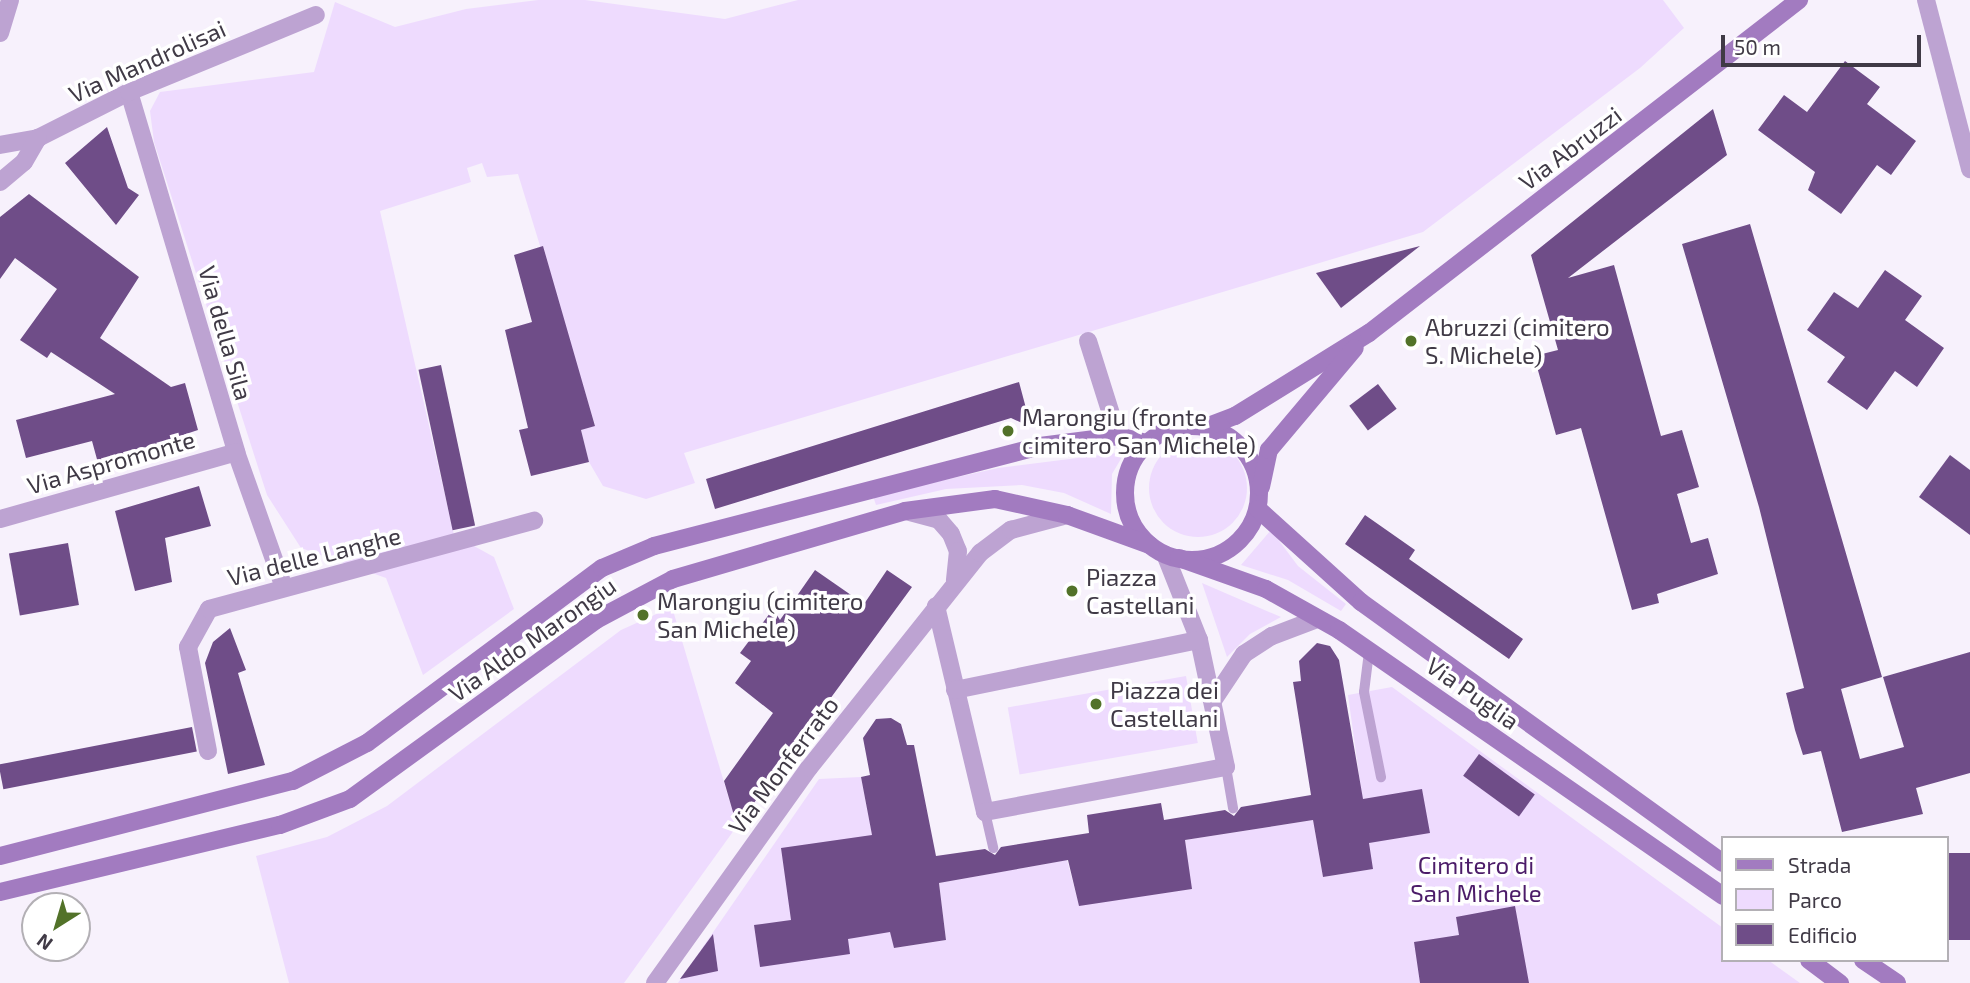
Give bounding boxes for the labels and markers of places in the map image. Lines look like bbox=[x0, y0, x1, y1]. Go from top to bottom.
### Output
place label: Abruzzi (cimitero S. Michele) bbox=[1425, 313, 1610, 369]
marker: Abruzzi (cimitero S. Michele) bbox=[1403, 333, 1419, 349]
place label: Marongiu (fronte cimitero San Michele) bbox=[1022, 403, 1256, 459]
marker: Marongiu (fronte cimitero San Michele) bbox=[1000, 423, 1016, 439]
place label: Piazza Castellani bbox=[1086, 563, 1194, 619]
marker: Piazza Castellani bbox=[1064, 583, 1080, 599]
place label: Marongiu (cimitero San Michele) bbox=[657, 587, 863, 643]
marker: Marongiu (cimitero San Michele) bbox=[635, 607, 651, 623]
place label: Piazza dei Castellani bbox=[1110, 676, 1219, 732]
marker: Piazza dei Castellani bbox=[1088, 696, 1104, 712]

